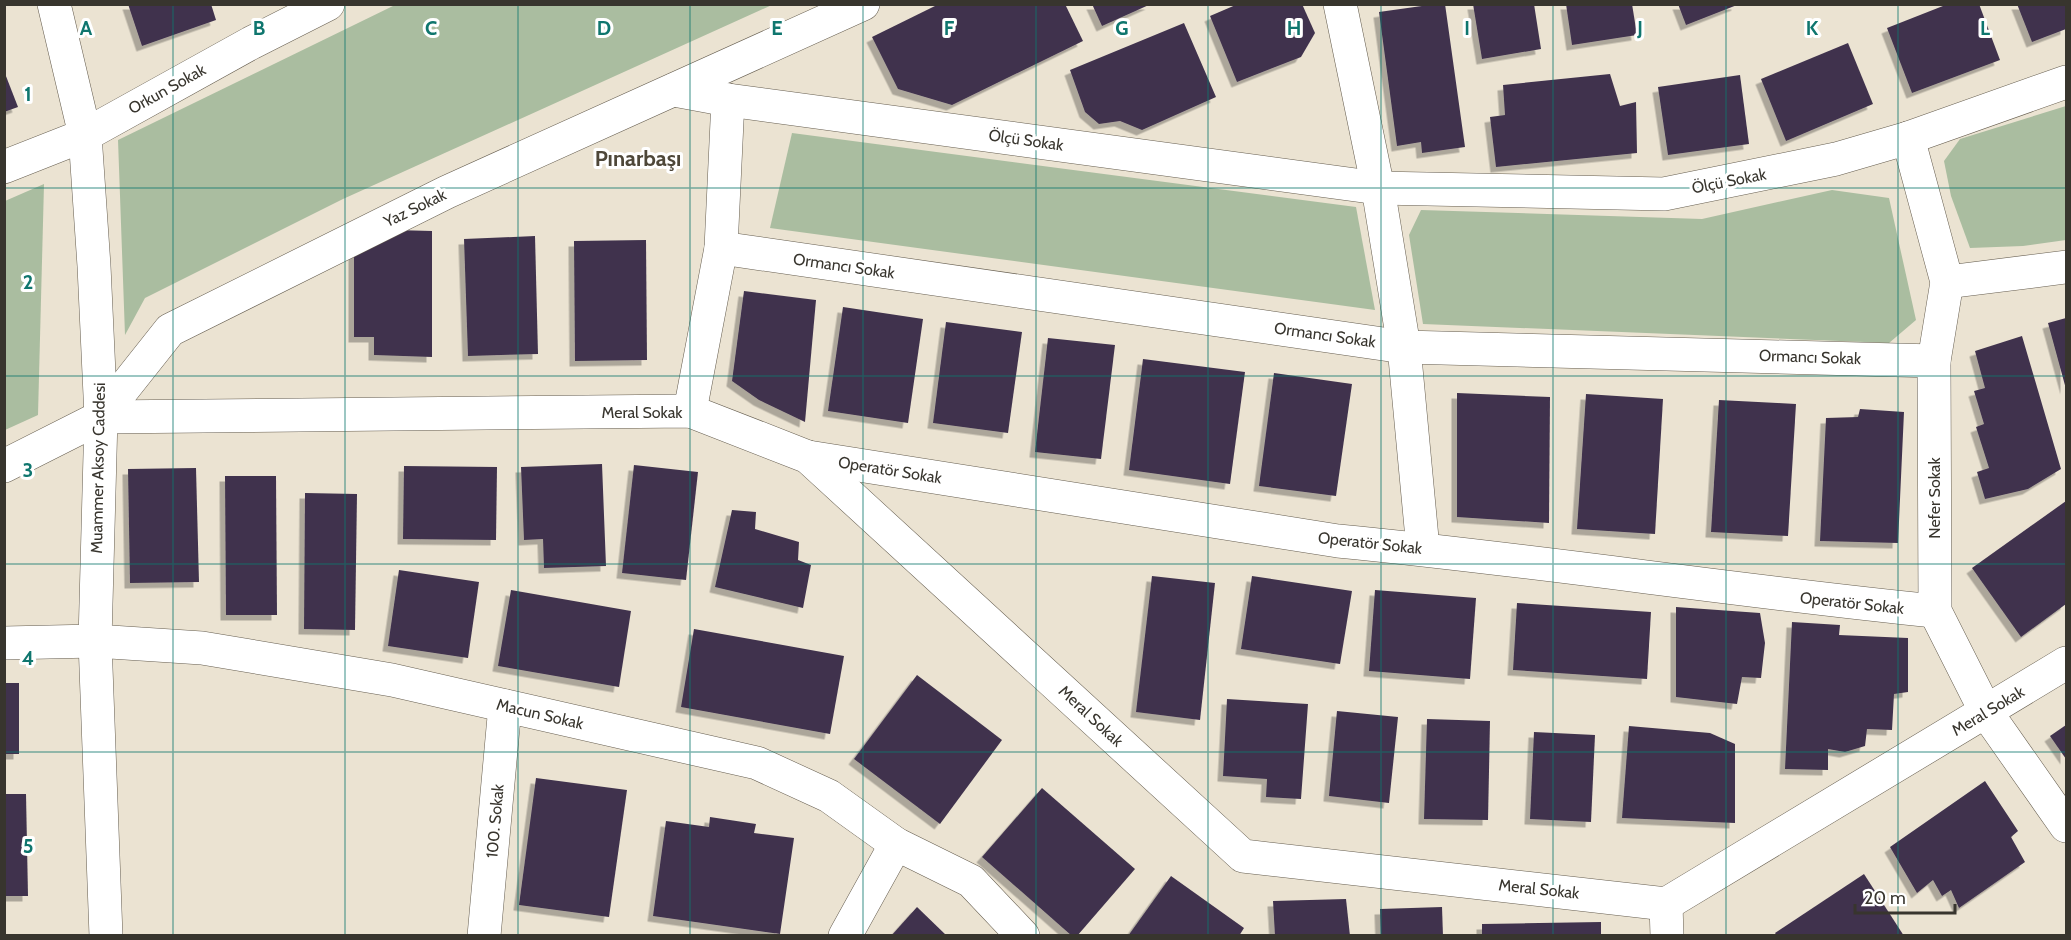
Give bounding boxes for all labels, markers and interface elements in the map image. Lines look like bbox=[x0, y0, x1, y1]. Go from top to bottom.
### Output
text: A bbox=[80, 16, 93, 40]
text: B bbox=[253, 16, 265, 40]
text: C bbox=[425, 16, 437, 40]
text: D bbox=[597, 16, 611, 40]
text: E bbox=[771, 16, 783, 40]
text: F bbox=[944, 16, 955, 40]
text: G bbox=[1115, 16, 1129, 40]
text: H bbox=[1287, 16, 1301, 40]
text: I bbox=[1464, 16, 1470, 40]
text: J bbox=[1636, 16, 1643, 40]
text: K bbox=[1806, 16, 1819, 40]
text: L bbox=[1980, 16, 1990, 40]
street label: Orkun Sokak bbox=[125, 60, 210, 118]
text: 1 bbox=[24, 82, 32, 106]
street label: Ölçü Sokak bbox=[987, 125, 1065, 155]
district label: Pınarbaşı bbox=[595, 145, 681, 172]
street label: Ölçü Sokak bbox=[1690, 164, 1769, 198]
street label: Yaz Sokak bbox=[380, 184, 450, 232]
street label: Ormancı Sokak bbox=[792, 249, 897, 283]
text: 2 bbox=[23, 270, 33, 294]
street label: Ormancı Sokak bbox=[1273, 318, 1378, 352]
street label: Ormancı Sokak bbox=[1759, 346, 1862, 368]
street label: Muammer Aksoy Caddesi bbox=[87, 382, 109, 554]
street label: Meral Sokak bbox=[601, 403, 683, 422]
street label: Operatör Sokak bbox=[837, 452, 944, 488]
street label: Nefer Sokak bbox=[1925, 457, 1944, 539]
text: 3 bbox=[23, 458, 33, 482]
street label: Operatör Sokak bbox=[1317, 528, 1424, 558]
street label: Operatör Sokak bbox=[1799, 588, 1906, 618]
text: 4 bbox=[22, 646, 34, 670]
street label: Meral Sokak bbox=[1055, 681, 1128, 751]
street label: Meral Sokak bbox=[1948, 682, 2028, 740]
street label: Macun Sokak bbox=[495, 695, 586, 733]
street label: 100. Sokak bbox=[482, 782, 508, 859]
text: 5 bbox=[23, 834, 33, 858]
street label: Meral Sokak bbox=[1498, 875, 1581, 903]
scale bar bbox=[1855, 877, 1956, 915]
text: 20 m bbox=[1864, 887, 1906, 909]

